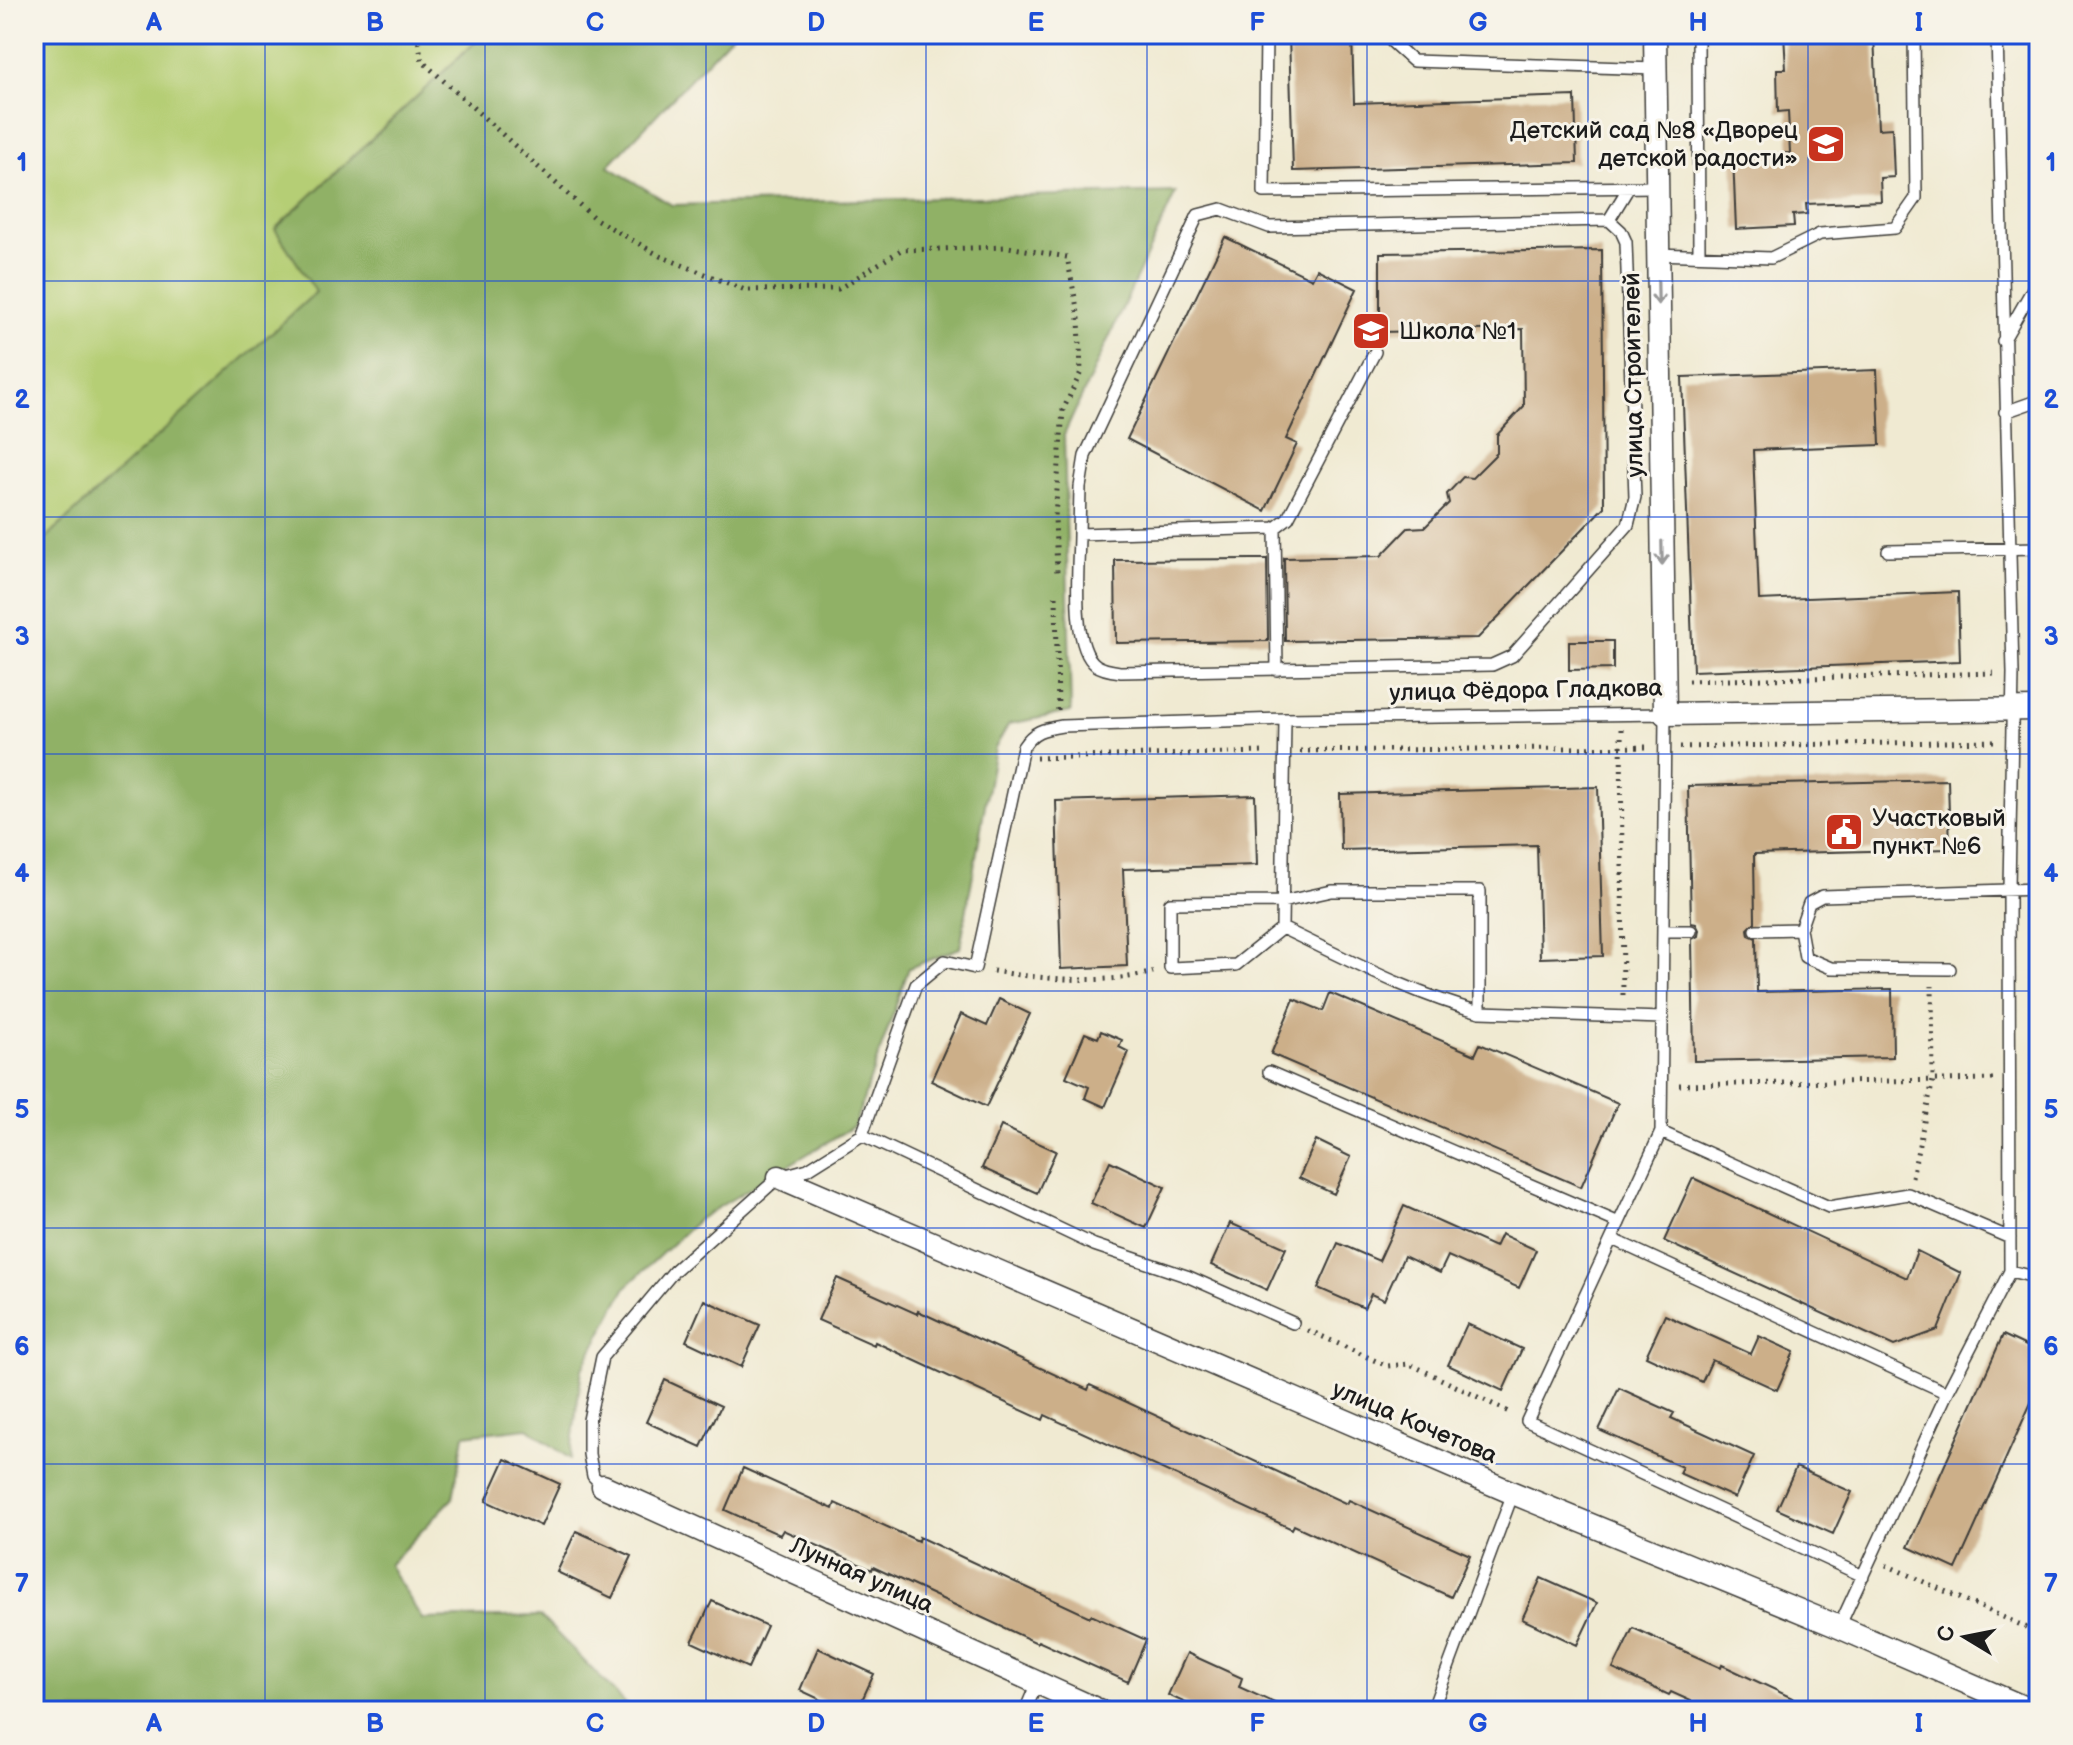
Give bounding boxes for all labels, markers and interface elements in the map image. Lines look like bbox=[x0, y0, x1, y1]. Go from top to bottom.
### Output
text: A bbox=[145, 8, 162, 39]
text: B bbox=[366, 8, 384, 39]
text: C bbox=[586, 8, 604, 39]
text: D bbox=[807, 8, 825, 39]
text: E bbox=[1028, 8, 1045, 39]
text: F bbox=[1249, 8, 1265, 39]
text: G bbox=[1468, 8, 1488, 39]
text: H bbox=[1688, 8, 1708, 39]
text: I bbox=[1915, 8, 1923, 39]
place label: Детский сад №8 «Дворец детской радости» bbox=[1510, 116, 1798, 173]
school or university icon: Детский сад №8 «Дворец детской радости» bbox=[1805, 123, 1847, 165]
text: 1 bbox=[17, 148, 27, 179]
text: 1 bbox=[2046, 148, 2056, 179]
street label: улица Строителей bbox=[1617, 272, 1650, 478]
one-way arrow bbox=[1650, 279, 1665, 306]
school or university icon: Школа №1 bbox=[1350, 310, 1392, 352]
place label: Школа №1 bbox=[1399, 317, 1516, 346]
text: 2 bbox=[14, 385, 30, 416]
text: 2 bbox=[2043, 385, 2059, 416]
one-way arrow bbox=[1655, 539, 1670, 566]
text: 3 bbox=[14, 622, 30, 653]
text: 3 bbox=[2043, 622, 2059, 653]
street label: улица Фёдора Гладкова bbox=[1389, 674, 1663, 707]
place label: Участковый пункт №6 bbox=[1872, 804, 2006, 861]
public building icon: Участковый пункт №6 bbox=[1823, 811, 1865, 853]
text: 4 bbox=[14, 859, 30, 890]
text: 4 bbox=[2043, 859, 2059, 890]
text: 5 bbox=[14, 1095, 30, 1126]
text: 5 bbox=[2043, 1095, 2059, 1126]
text: 6 bbox=[14, 1332, 30, 1363]
text: 6 bbox=[2043, 1332, 2059, 1363]
street label: улица Кочетова bbox=[1328, 1375, 1502, 1470]
street label: Лунная улица bbox=[785, 1531, 938, 1620]
text: 7 bbox=[15, 1569, 29, 1600]
text: 7 bbox=[2044, 1569, 2058, 1600]
north arrow bbox=[1925, 1597, 2005, 1677]
text: С bbox=[1932, 1624, 1961, 1644]
text: A bbox=[145, 1709, 162, 1740]
text: B bbox=[366, 1709, 384, 1740]
text: C bbox=[586, 1709, 604, 1740]
text: D bbox=[807, 1709, 825, 1740]
text: E bbox=[1028, 1709, 1045, 1740]
text: F bbox=[1249, 1709, 1265, 1740]
text: G bbox=[1468, 1709, 1488, 1740]
text: H bbox=[1688, 1709, 1708, 1740]
text: I bbox=[1915, 1709, 1923, 1740]

